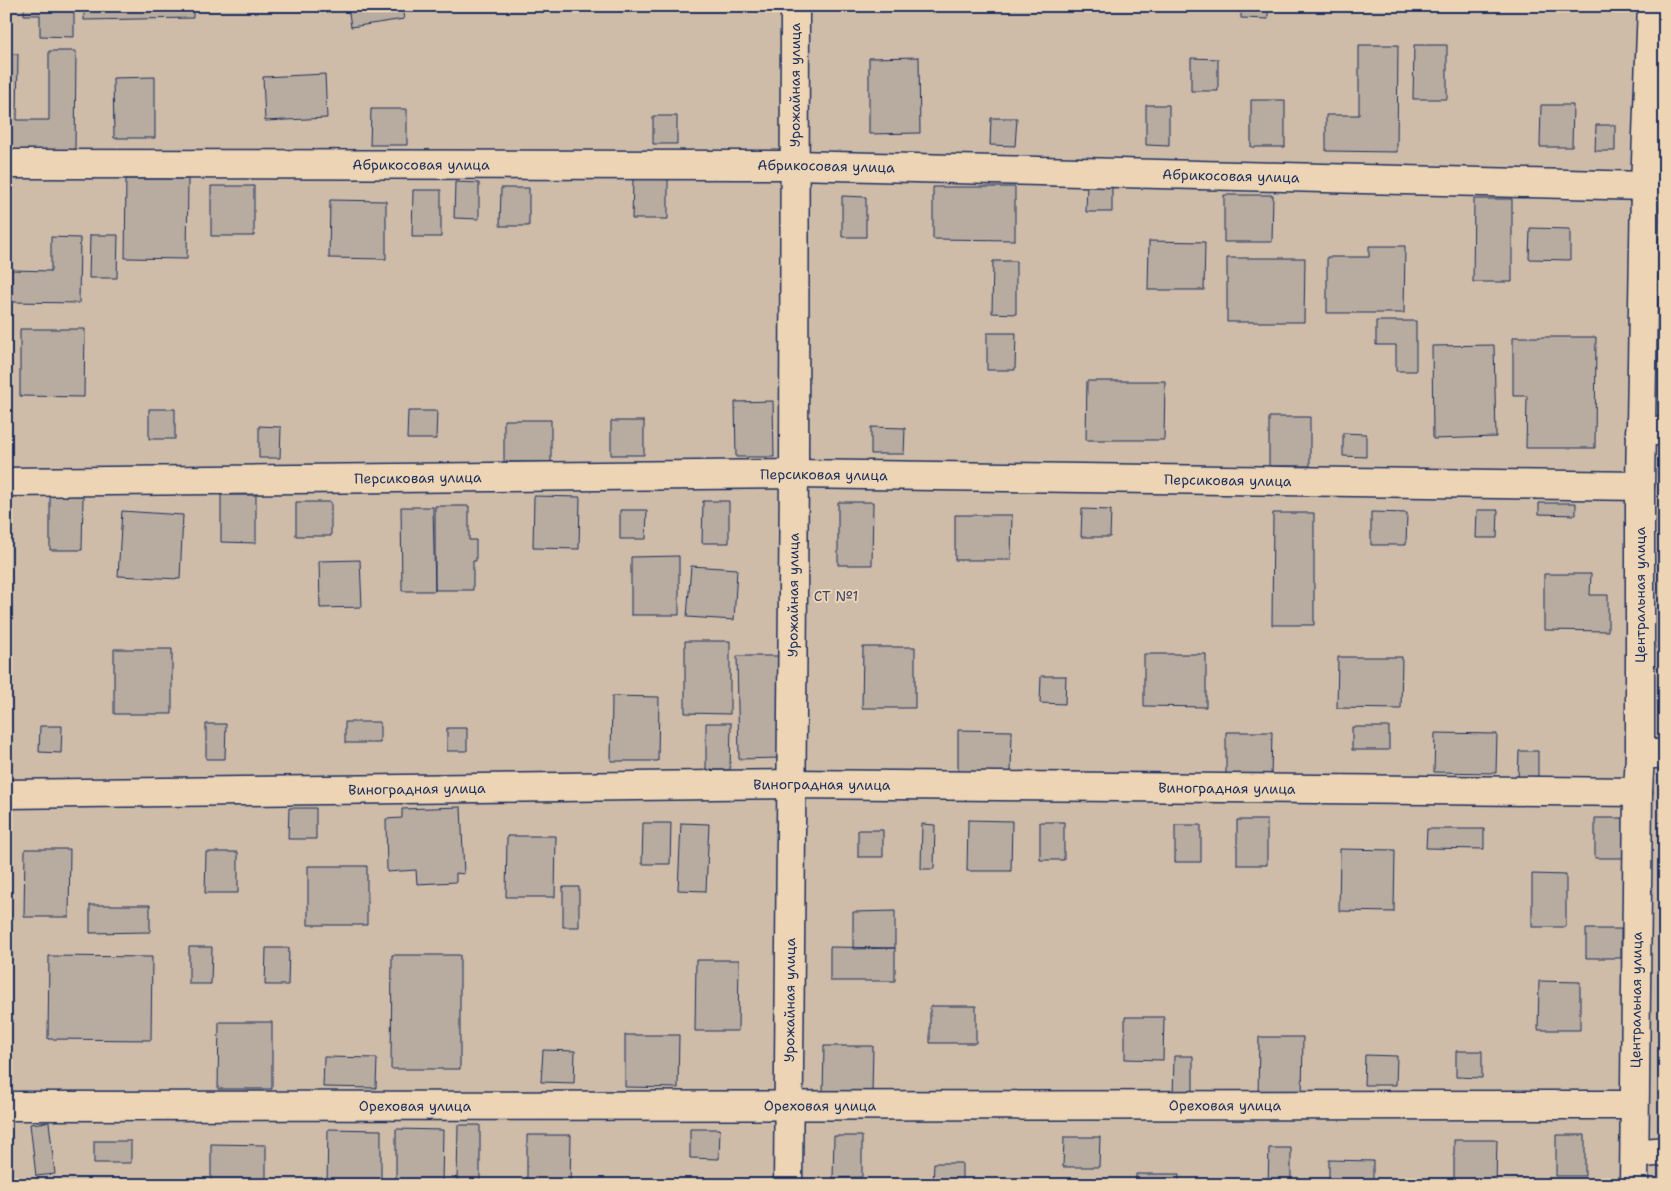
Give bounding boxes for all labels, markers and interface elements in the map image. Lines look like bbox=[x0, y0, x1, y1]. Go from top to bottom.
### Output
street label: Урожайная улица bbox=[786, 22, 804, 147]
street label: Абрикосовая улица bbox=[352, 155, 490, 174]
street label: Абрикосовая улица bbox=[757, 156, 895, 176]
street label: Абрикосовая улица bbox=[1162, 165, 1300, 186]
street label: Персиковая улица bbox=[760, 465, 888, 484]
street label: Персиковая улица bbox=[354, 468, 482, 487]
street label: Персиковая улица bbox=[1164, 470, 1292, 490]
street label: Центральная улица bbox=[1631, 527, 1649, 663]
street label: Урожайная улица bbox=[783, 532, 803, 657]
park label: СТ №1 bbox=[814, 587, 858, 605]
street label: Виноградная улица bbox=[753, 775, 891, 794]
street label: Виноградная улица bbox=[1158, 778, 1296, 798]
street label: Виноградная улица bbox=[348, 779, 486, 799]
street label: Центральная улица bbox=[1626, 931, 1646, 1068]
street label: Урожайная улица bbox=[780, 937, 799, 1062]
street label: Ореховая улица bbox=[764, 1096, 877, 1115]
street label: Ореховая улица bbox=[1169, 1096, 1282, 1114]
street label: Ореховая улица bbox=[359, 1097, 472, 1115]

